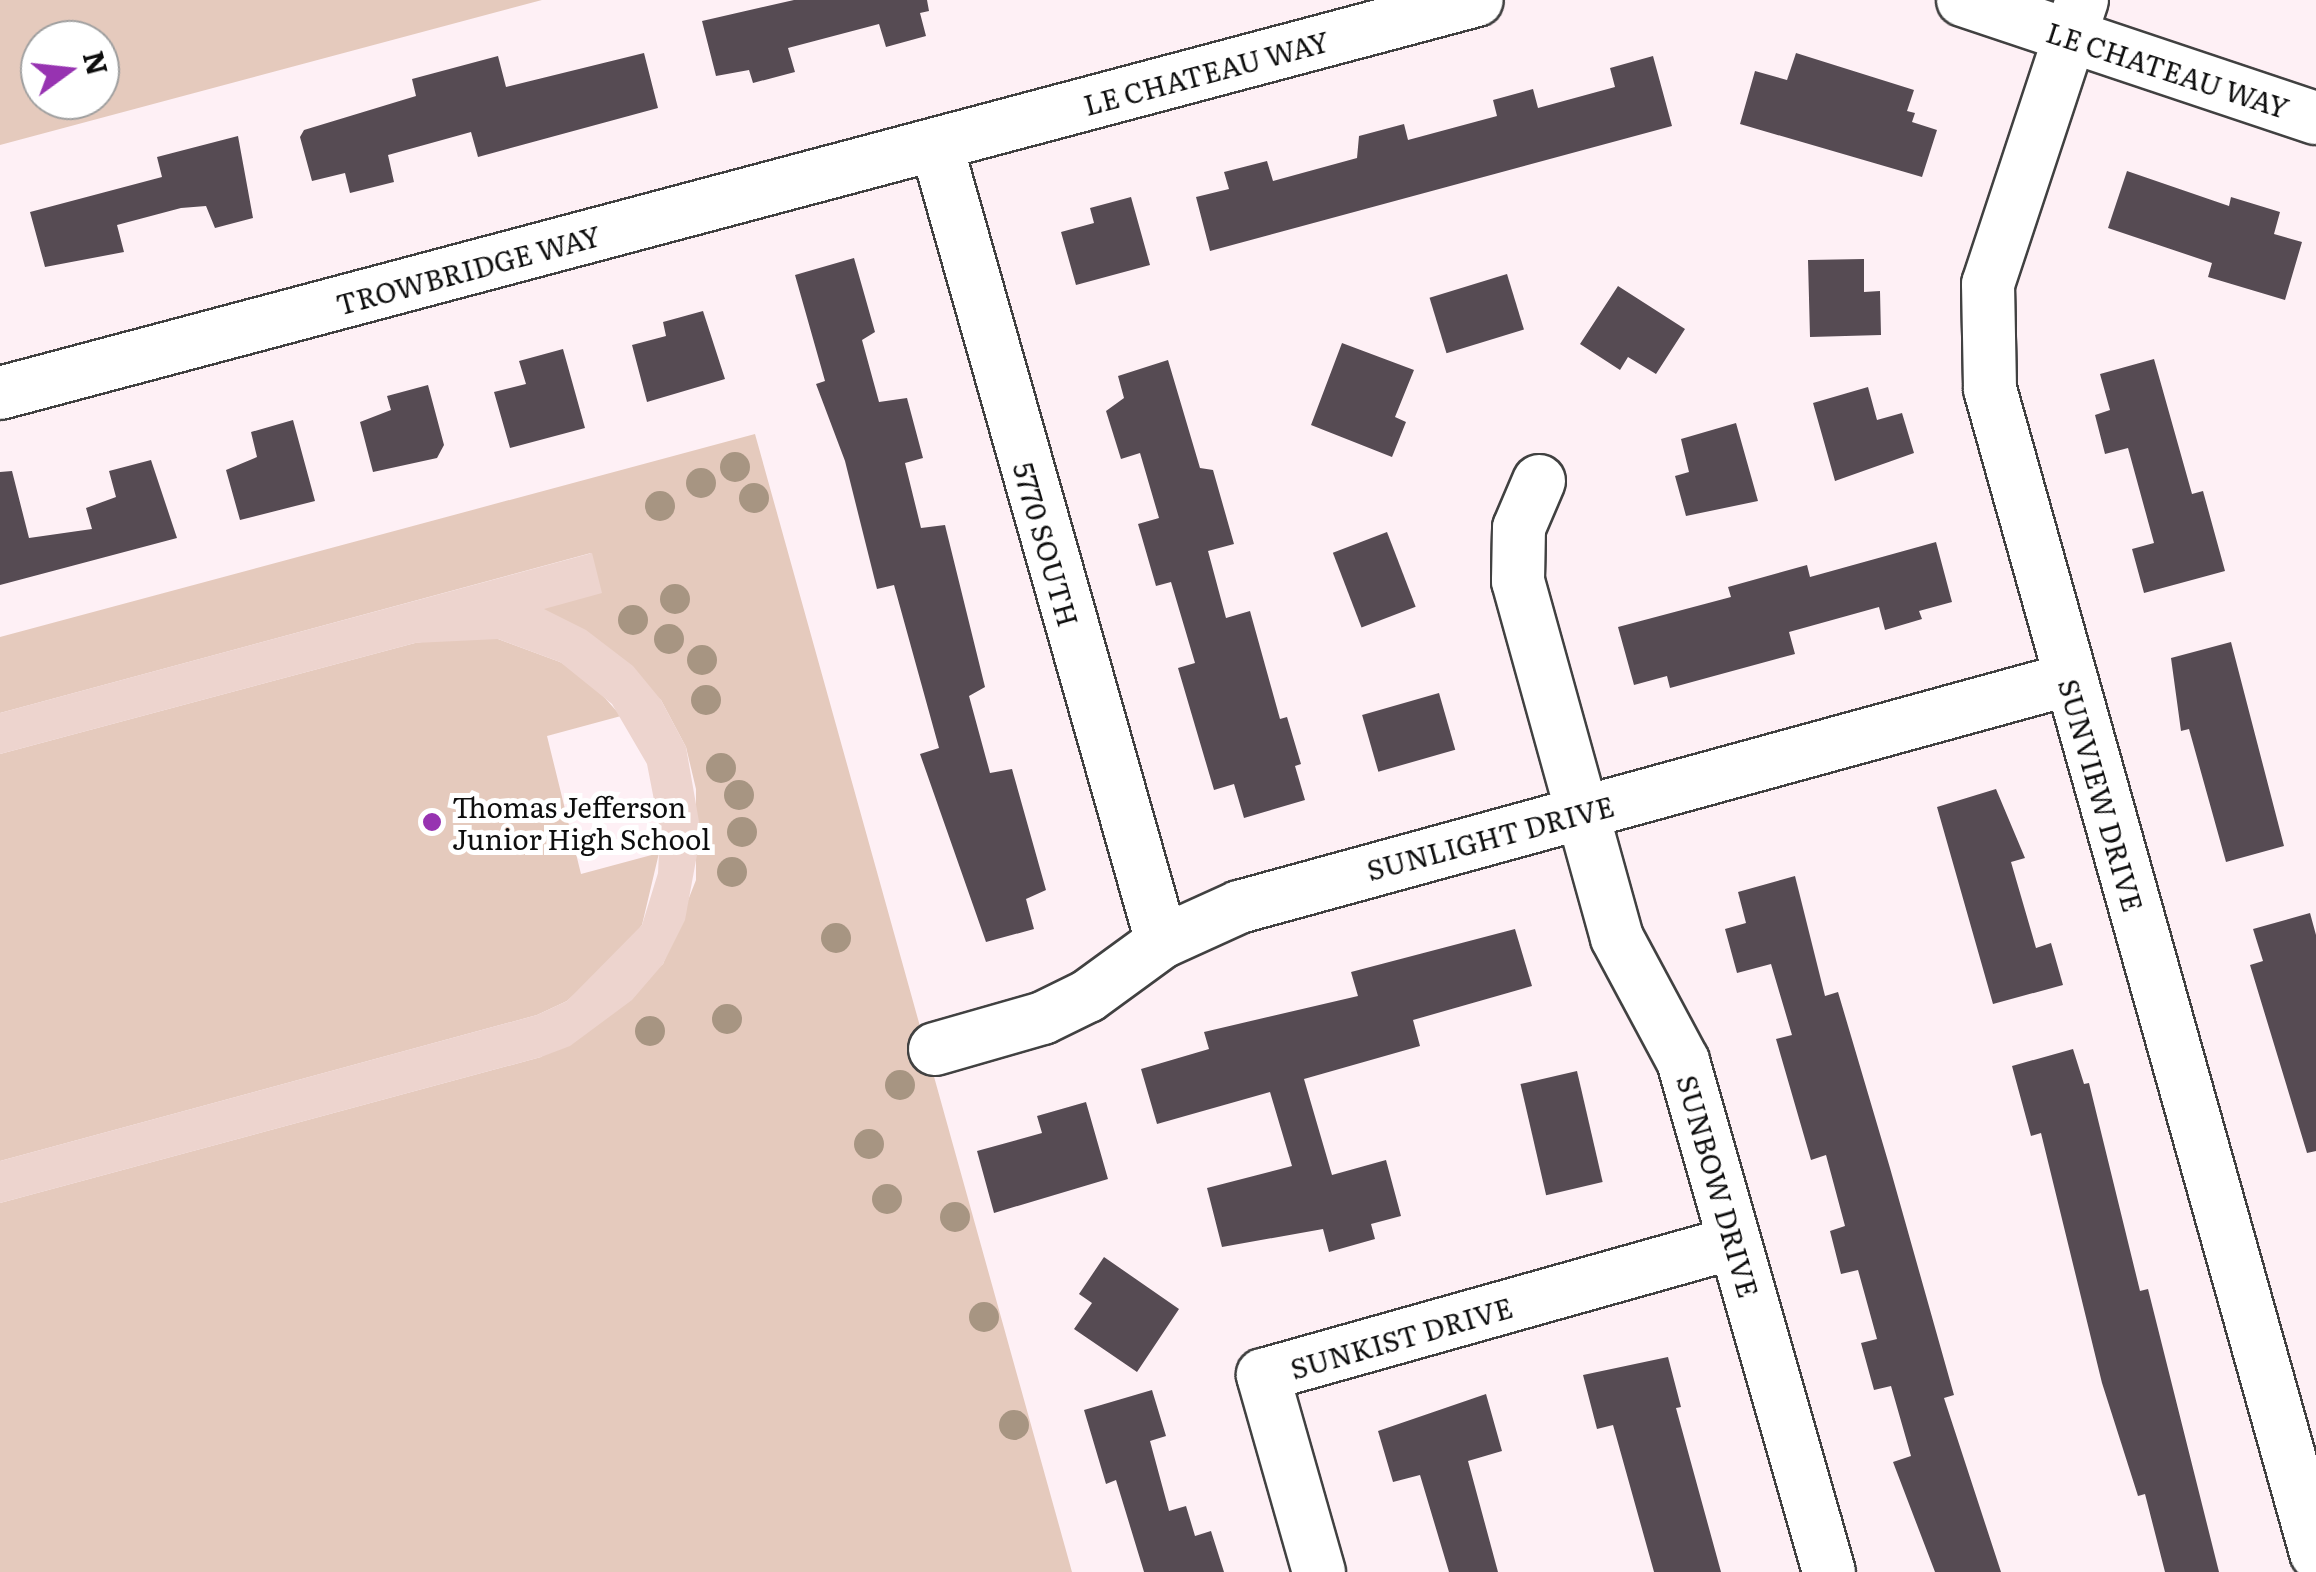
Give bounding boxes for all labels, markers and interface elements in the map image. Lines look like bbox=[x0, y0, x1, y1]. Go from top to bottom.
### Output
street label: LE CHATEAU WAY bbox=[2043, 14, 2293, 124]
north arrow bbox=[20, 20, 120, 120]
street label: LE CHATEAU WAY bbox=[1080, 23, 1332, 121]
text: N bbox=[74, 46, 120, 80]
street label: TROWBRIDGE WAY bbox=[332, 218, 604, 320]
street label: 5770 SOUTH bbox=[1008, 458, 1086, 630]
street label: SUNVIEW DRIVE bbox=[2053, 675, 2151, 915]
street label: SUNLIGHT DRIVE bbox=[1363, 788, 1617, 886]
place label: Thomas Jefferson Junior High School bbox=[452, 789, 710, 855]
marker: Thomas Jefferson Junior High School bbox=[421, 811, 443, 833]
street label: SUNBOW DRIVE bbox=[1671, 1071, 1767, 1301]
street label: SUNKIST DRIVE bbox=[1286, 1289, 1516, 1385]

